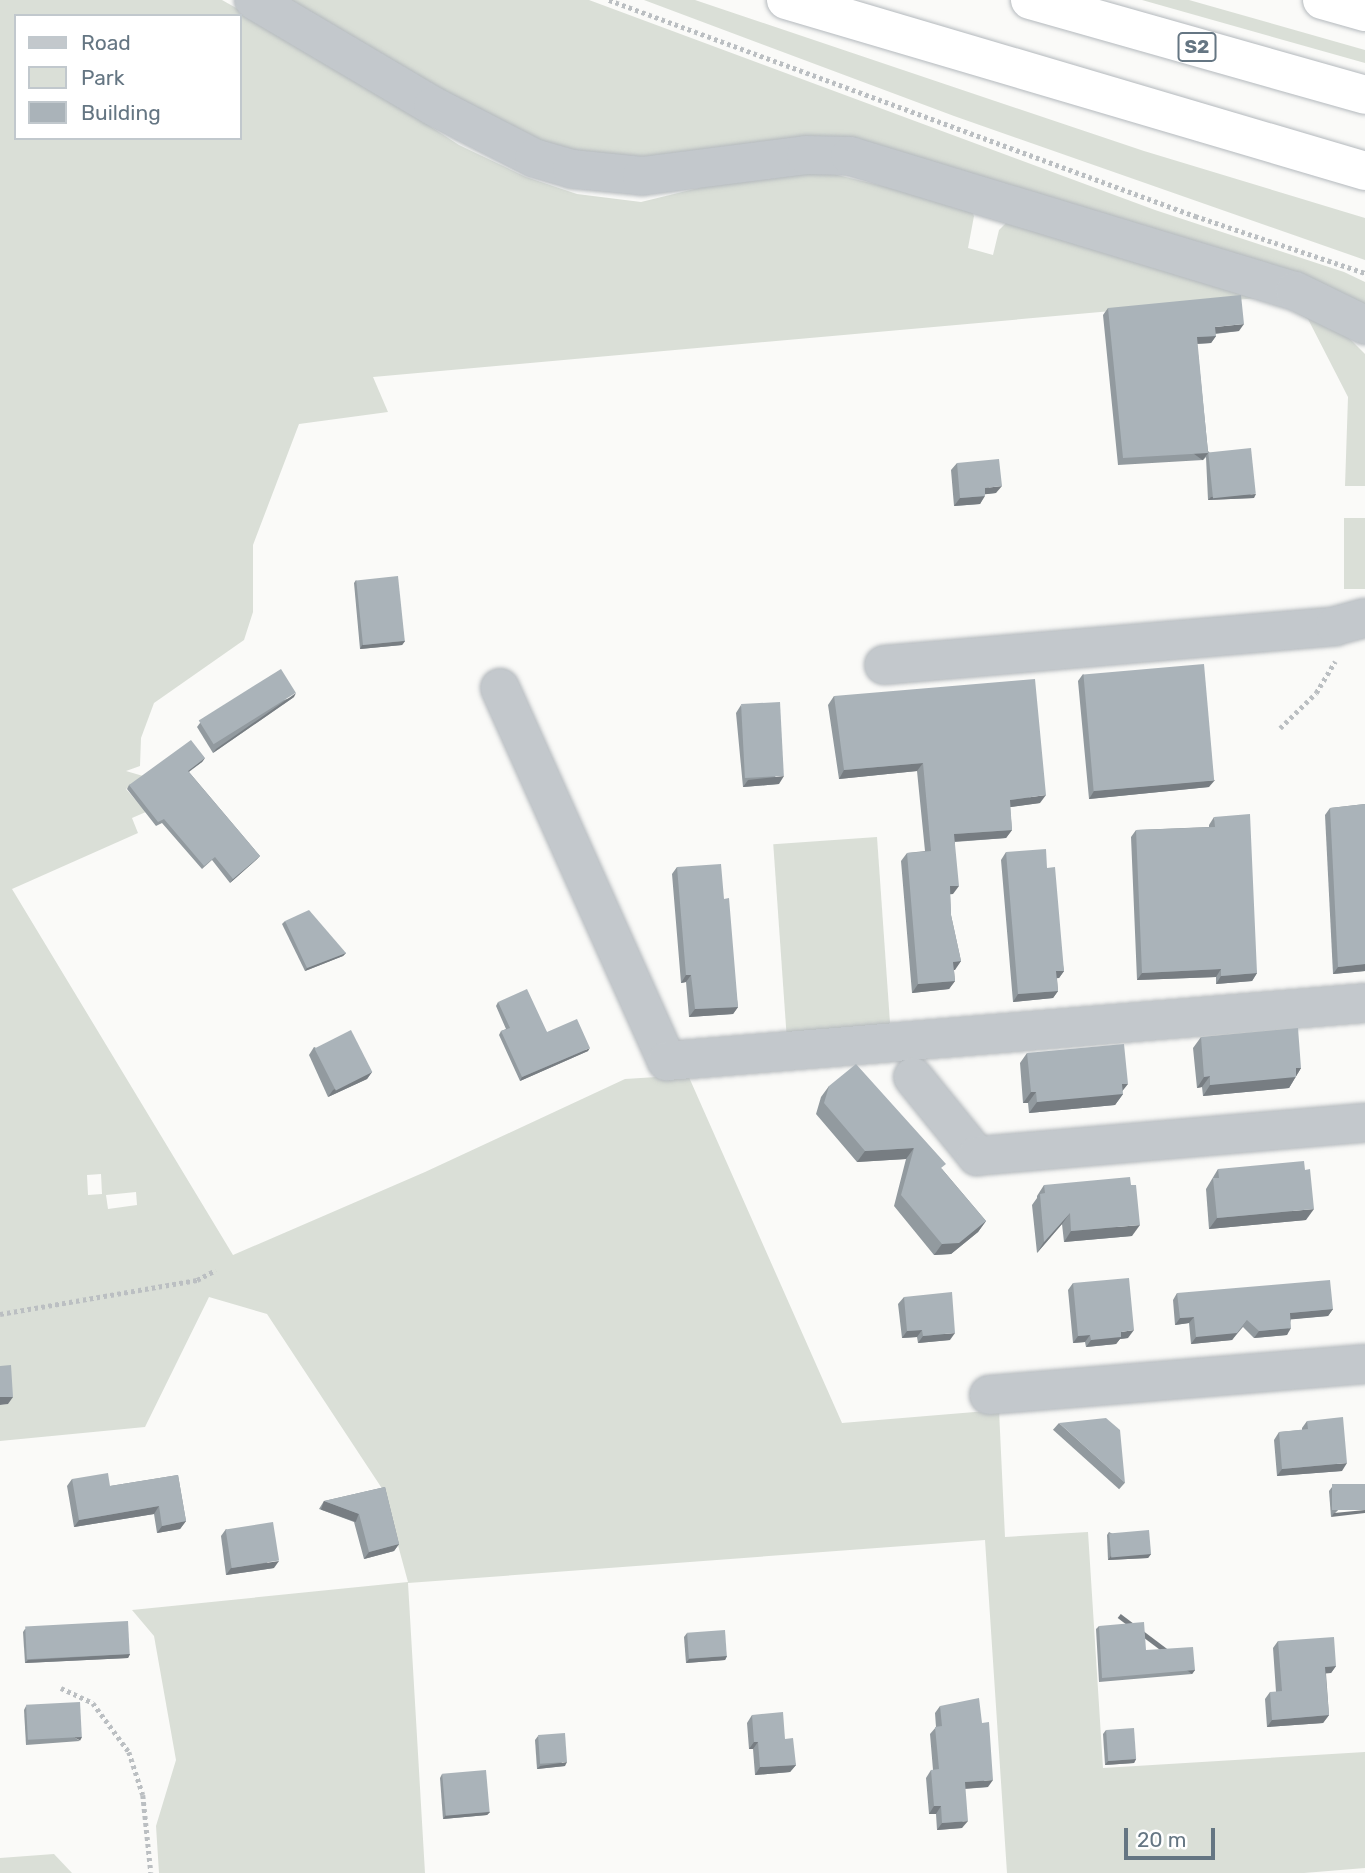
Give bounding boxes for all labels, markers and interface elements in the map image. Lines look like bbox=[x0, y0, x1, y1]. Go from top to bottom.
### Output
legend bbox=[14, 14, 242, 140]
text: Road bbox=[81, 30, 131, 55]
road number: S2 bbox=[1176, 32, 1218, 62]
text: Park bbox=[81, 65, 125, 90]
text: Building bbox=[81, 100, 161, 125]
scale bar bbox=[1127, 1814, 1218, 1858]
text: 20 m bbox=[1137, 1827, 1186, 1852]

